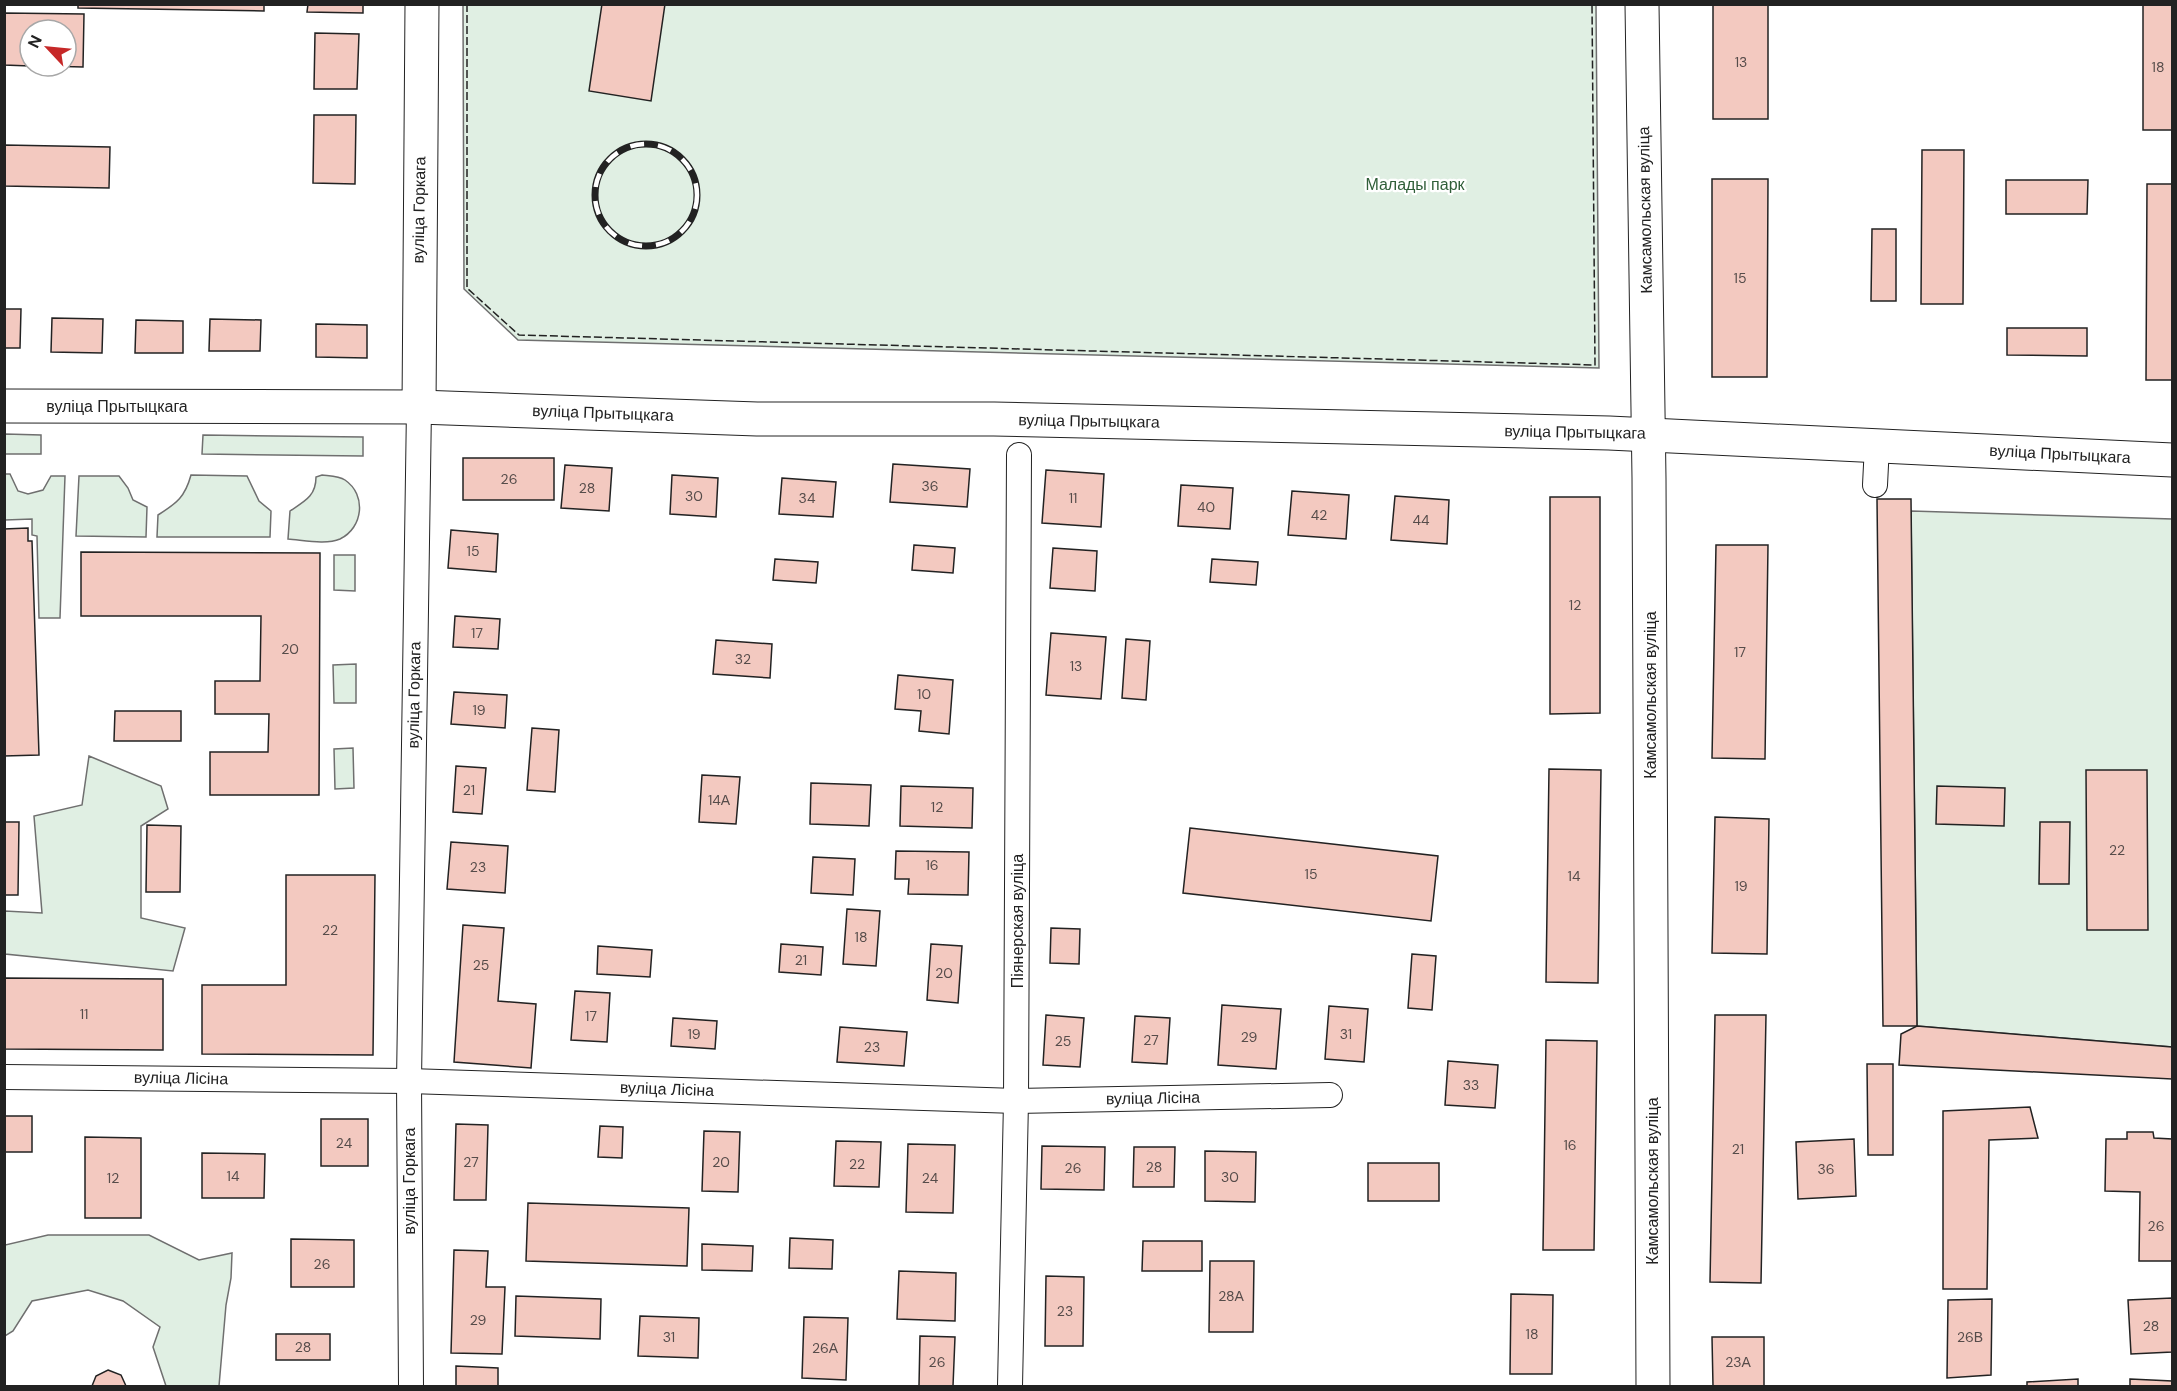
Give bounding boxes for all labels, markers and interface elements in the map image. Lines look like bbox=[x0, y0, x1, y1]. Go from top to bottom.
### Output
north arrow bbox=[18, 18, 78, 78]
text: N bbox=[23, 32, 47, 51]
house number: 13 bbox=[1735, 53, 1747, 71]
house number: 18 bbox=[2152, 58, 2164, 76]
street label: Камсамольская вуліца bbox=[1633, 126, 1657, 294]
street label: вуліца Горкага bbox=[408, 156, 430, 264]
park label: Малады парк bbox=[1365, 174, 1466, 195]
house number: 15 bbox=[1734, 269, 1746, 287]
street label: вуліца Прытыцкага bbox=[46, 396, 188, 417]
street label: вуліца Прытыцкага bbox=[532, 400, 674, 426]
street label: вуліца Прытыцкага bbox=[1018, 409, 1160, 433]
street label: вуліца Прытыцкага bbox=[1504, 420, 1646, 444]
street label: вуліца Прытыцкага bbox=[1989, 440, 2131, 468]
house number: 26 bbox=[501, 470, 517, 488]
house number: 36 bbox=[921, 477, 939, 495]
house number: 28 bbox=[579, 479, 595, 497]
house number: 30 bbox=[685, 487, 703, 505]
house number: 34 bbox=[799, 489, 816, 507]
house number: 11 bbox=[1069, 489, 1077, 507]
house number: 40 bbox=[1197, 498, 1215, 516]
house number: 42 bbox=[1311, 506, 1327, 524]
house number: 44 bbox=[1413, 511, 1430, 529]
house number: 15 bbox=[467, 542, 479, 560]
house number: 12 bbox=[1569, 596, 1581, 614]
street label: Камсамольская вуліца bbox=[1640, 611, 1661, 779]
house number: 17 bbox=[471, 624, 483, 642]
house number: 20 bbox=[281, 640, 299, 658]
street label: вуліца Горкага bbox=[403, 641, 425, 749]
house number: 17 bbox=[1734, 643, 1746, 661]
house number: 32 bbox=[735, 650, 751, 668]
house number: 13 bbox=[1070, 657, 1082, 675]
house number: 10 bbox=[917, 685, 931, 703]
house number: 19 bbox=[472, 701, 486, 719]
house number: 21 bbox=[463, 781, 475, 799]
house number: 14А bbox=[708, 791, 731, 809]
house number: 12 bbox=[931, 798, 943, 816]
house number: 22 bbox=[2109, 841, 2125, 859]
street label: Піянерская вуліца bbox=[1007, 854, 1028, 988]
house number: 16 bbox=[925, 856, 939, 874]
house number: 23 bbox=[470, 858, 486, 876]
house number: 15 bbox=[1305, 865, 1317, 883]
house number: 14 bbox=[1568, 867, 1581, 885]
house number: 19 bbox=[1734, 877, 1748, 895]
house number: 22 bbox=[322, 921, 338, 939]
house number: 18 bbox=[855, 928, 867, 946]
house number: 21 bbox=[795, 951, 807, 969]
house number: 25 bbox=[473, 956, 489, 974]
house number: 20 bbox=[935, 964, 953, 982]
house number: 11 bbox=[80, 1005, 88, 1023]
house number: 17 bbox=[585, 1007, 597, 1025]
house number: 19 bbox=[687, 1025, 701, 1043]
house number: 31 bbox=[1340, 1025, 1352, 1043]
house number: 29 bbox=[1241, 1028, 1258, 1046]
house number: 27 bbox=[1143, 1031, 1159, 1049]
house number: 25 bbox=[1055, 1032, 1071, 1050]
house number: 23 bbox=[864, 1038, 880, 1056]
street label: вуліца Лісіна bbox=[134, 1067, 228, 1089]
house number: 33 bbox=[1463, 1076, 1479, 1094]
street label: вуліца Лісіна bbox=[619, 1077, 715, 1101]
street label: вуліца Лісіна bbox=[1106, 1087, 1200, 1109]
street label: Камсамольская вуліца bbox=[1642, 1097, 1663, 1265]
street label: вуліца Горкага bbox=[399, 1127, 420, 1235]
house number: 24 bbox=[336, 1134, 353, 1152]
house number: 16 bbox=[1563, 1136, 1577, 1154]
house number: 21 bbox=[1732, 1140, 1744, 1158]
house number: 27 bbox=[463, 1153, 479, 1171]
house number: 20 bbox=[712, 1153, 730, 1171]
house number: 22 bbox=[849, 1155, 865, 1173]
house number: 28 bbox=[1146, 1158, 1162, 1176]
house number: 26 bbox=[1065, 1159, 1081, 1177]
house number: 36 bbox=[1817, 1160, 1835, 1178]
house number: 14 bbox=[227, 1167, 240, 1185]
house number: 30 bbox=[1221, 1168, 1239, 1186]
house number: 12 bbox=[107, 1169, 119, 1187]
house number: 24 bbox=[922, 1169, 939, 1187]
house number: 26 bbox=[2148, 1217, 2164, 1235]
house number: 26 bbox=[314, 1255, 330, 1273]
house number: 28А bbox=[1218, 1287, 1244, 1305]
house number: 23 bbox=[1057, 1302, 1073, 1320]
house number: 29 bbox=[470, 1311, 487, 1329]
house number: 28 bbox=[2143, 1317, 2159, 1335]
house number: 18 bbox=[1526, 1325, 1538, 1343]
house number: 31 bbox=[663, 1328, 675, 1346]
house number: 26В bbox=[1957, 1328, 1983, 1346]
house number: 28 bbox=[295, 1338, 311, 1356]
house number: 26А bbox=[812, 1339, 839, 1357]
house number: 26 bbox=[929, 1353, 945, 1371]
house number: 23А bbox=[1725, 1353, 1751, 1371]

